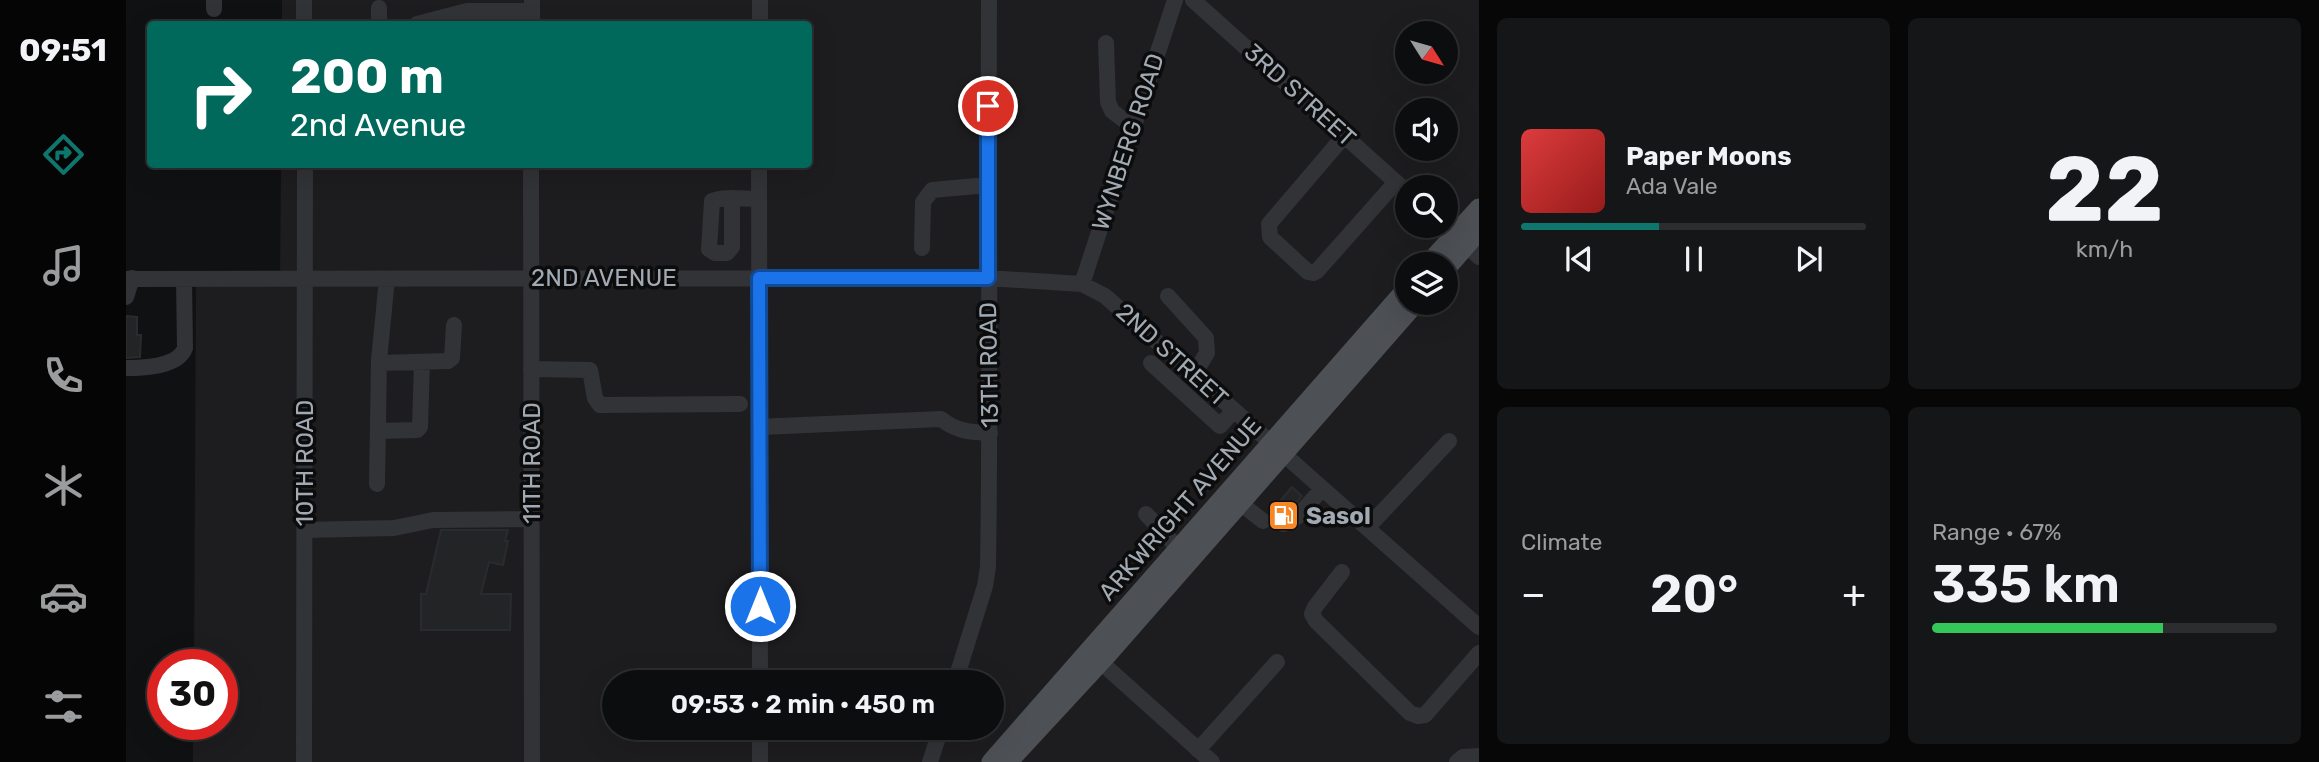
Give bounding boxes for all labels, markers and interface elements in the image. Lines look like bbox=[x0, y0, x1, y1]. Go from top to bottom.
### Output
north arrow bbox=[1395, 21, 1458, 84]
map controls bbox=[1395, 21, 1458, 315]
text: 09:51 bbox=[19, 31, 107, 69]
street label: 3RD STREET bbox=[1239, 38, 1361, 152]
text: 200 m bbox=[290, 47, 444, 105]
icon: right bbox=[175, 49, 266, 140]
street label: WYNBERG ROAD bbox=[1086, 50, 1170, 234]
pin bbox=[958, 76, 1018, 136]
icon: arrive bbox=[969, 87, 1007, 125]
button: sound bbox=[1395, 98, 1458, 161]
text: 2nd Avenue bbox=[290, 106, 466, 144]
icon: directions bbox=[39, 130, 88, 179]
text: 22 bbox=[2045, 135, 2164, 243]
text: Paper Moons bbox=[1626, 141, 1792, 172]
text: Ada Vale bbox=[1626, 172, 1718, 200]
button: search bbox=[1395, 175, 1458, 238]
text: km/h bbox=[2076, 235, 2133, 263]
icon: previous bbox=[1560, 240, 1598, 278]
icon: pause bbox=[1675, 240, 1713, 278]
icon: next bbox=[1790, 240, 1828, 278]
icon: music bbox=[39, 241, 88, 290]
button: layers bbox=[1395, 252, 1458, 315]
street label: 2ND AVENUE bbox=[531, 264, 677, 292]
street label: 2ND STREET bbox=[1110, 298, 1234, 412]
street label: 13TH ROAD bbox=[974, 302, 1004, 428]
icon: phone bbox=[39, 351, 88, 400]
street label: 10TH ROAD bbox=[291, 400, 319, 526]
street label: 11TH ROAD bbox=[518, 402, 546, 524]
street label: ARKWRIGHT AVENUE bbox=[1093, 412, 1267, 606]
icon: climate bbox=[39, 461, 88, 510]
fuel station icon: Sasol bbox=[1266, 499, 1300, 533]
place label: Sasol bbox=[1306, 502, 1371, 530]
text: Range · 67% bbox=[1932, 518, 2062, 546]
text: Climate bbox=[1521, 528, 1602, 556]
text: 335 km bbox=[1932, 553, 2120, 615]
text: 20° bbox=[1650, 563, 1738, 625]
position arrow bbox=[723, 569, 797, 643]
text: − bbox=[1521, 571, 1546, 617]
text: + bbox=[1842, 571, 1866, 617]
icon: car bbox=[39, 572, 88, 621]
speed limit sign: 30 bbox=[147, 649, 238, 740]
icon: filters bbox=[39, 682, 88, 731]
text: 09:53 · 2 min · 450 m bbox=[671, 689, 935, 720]

